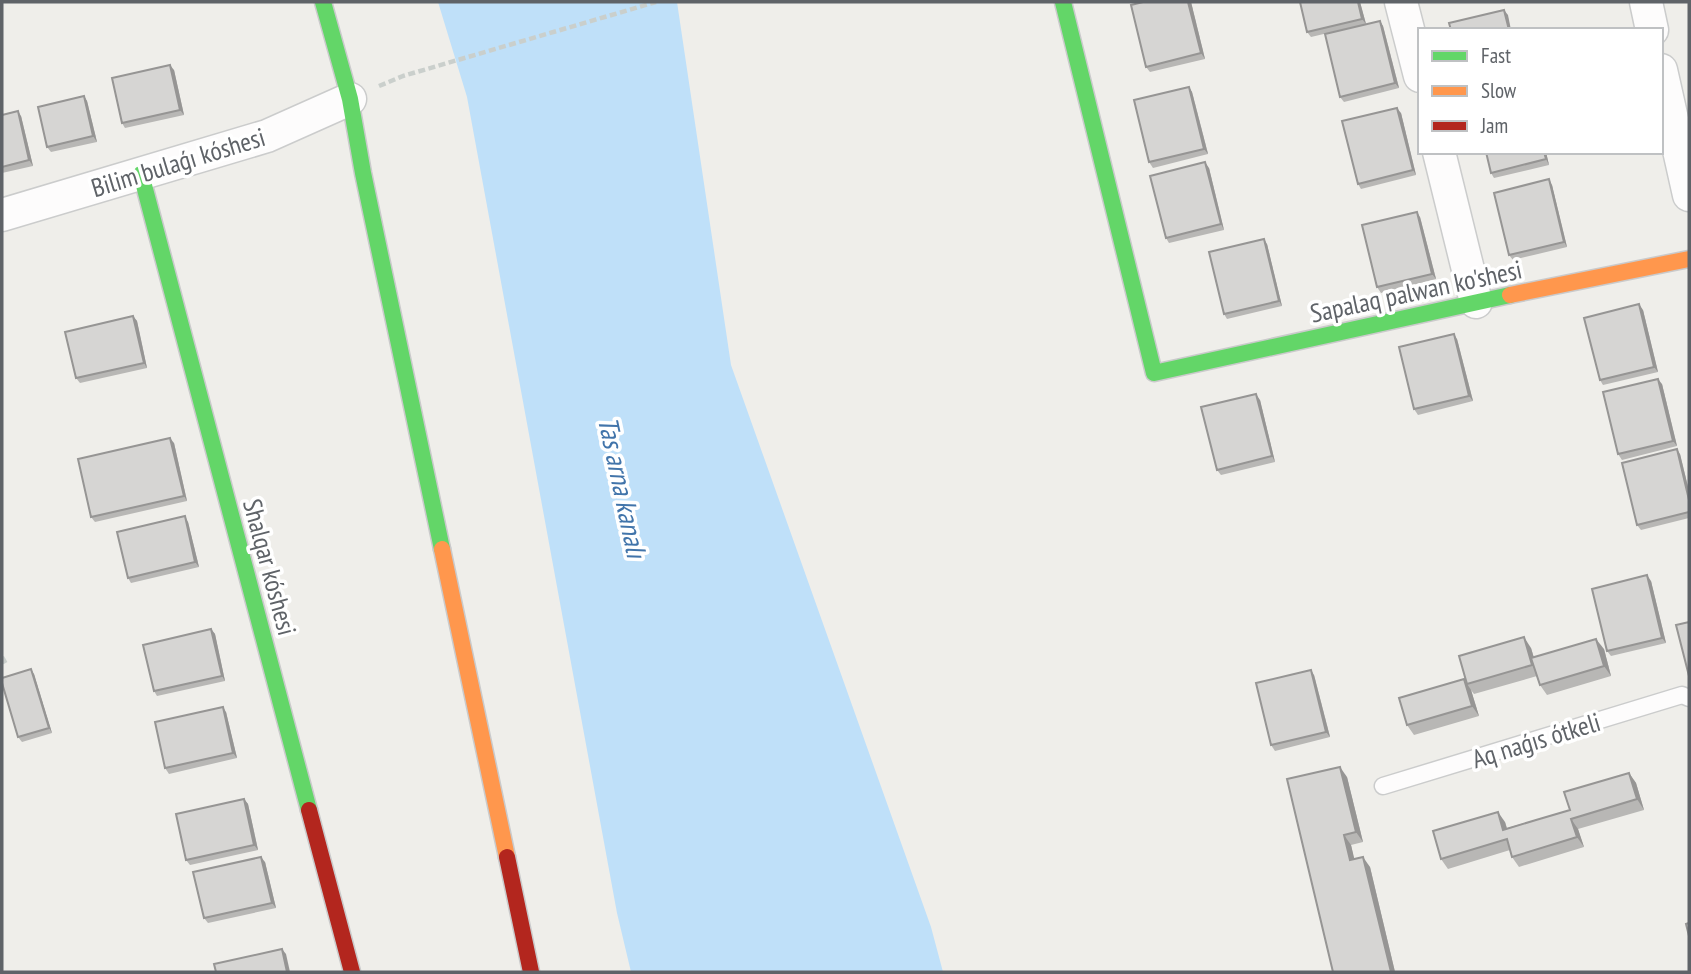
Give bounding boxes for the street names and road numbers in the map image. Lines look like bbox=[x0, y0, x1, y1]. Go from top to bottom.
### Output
street label: Bilim bulaǵı kóshesi bbox=[87, 120, 269, 204]
street label: Sapalaq palwan ko'shesi bbox=[1307, 252, 1525, 330]
street label: Shalqar kóshesi bbox=[236, 495, 304, 639]
street label: Aq naǵıs ótkeli bbox=[1468, 705, 1604, 775]

